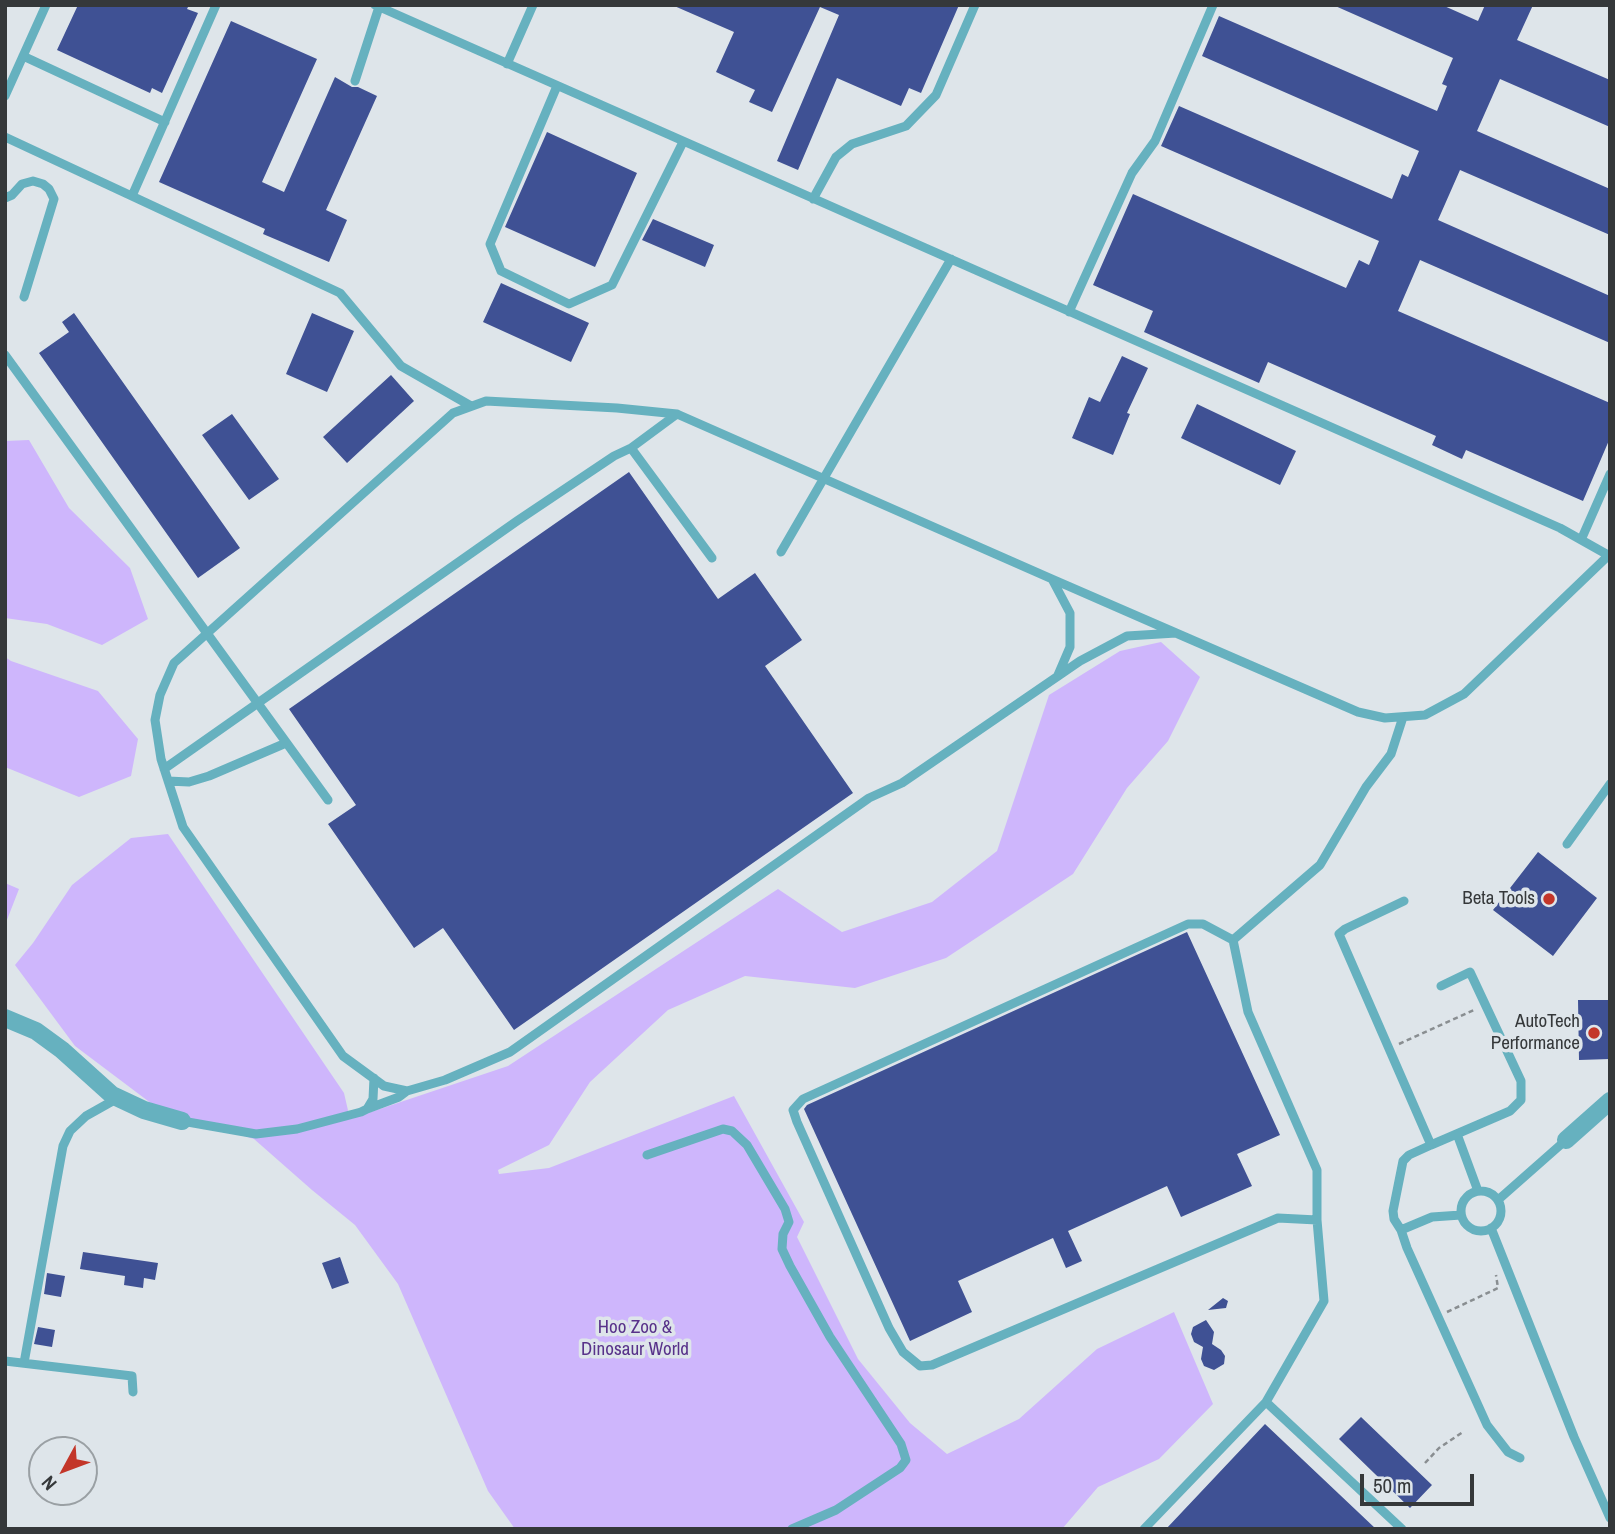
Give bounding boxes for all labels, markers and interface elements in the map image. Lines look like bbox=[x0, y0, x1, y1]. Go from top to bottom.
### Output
place label: Beta Tools bbox=[1462, 888, 1535, 910]
marker: Beta Tools bbox=[1541, 891, 1557, 907]
place label: AutoTech Performance bbox=[1491, 1011, 1580, 1055]
marker: AutoTech Performance bbox=[1586, 1025, 1602, 1041]
park label: Hoo Zoo & Dinosaur World bbox=[581, 1317, 689, 1361]
north arrow bbox=[28, 1436, 98, 1506]
scale bar bbox=[1363, 1460, 1477, 1504]
text: N bbox=[35, 1471, 62, 1496]
text: 50 m bbox=[1373, 1471, 1411, 1500]

